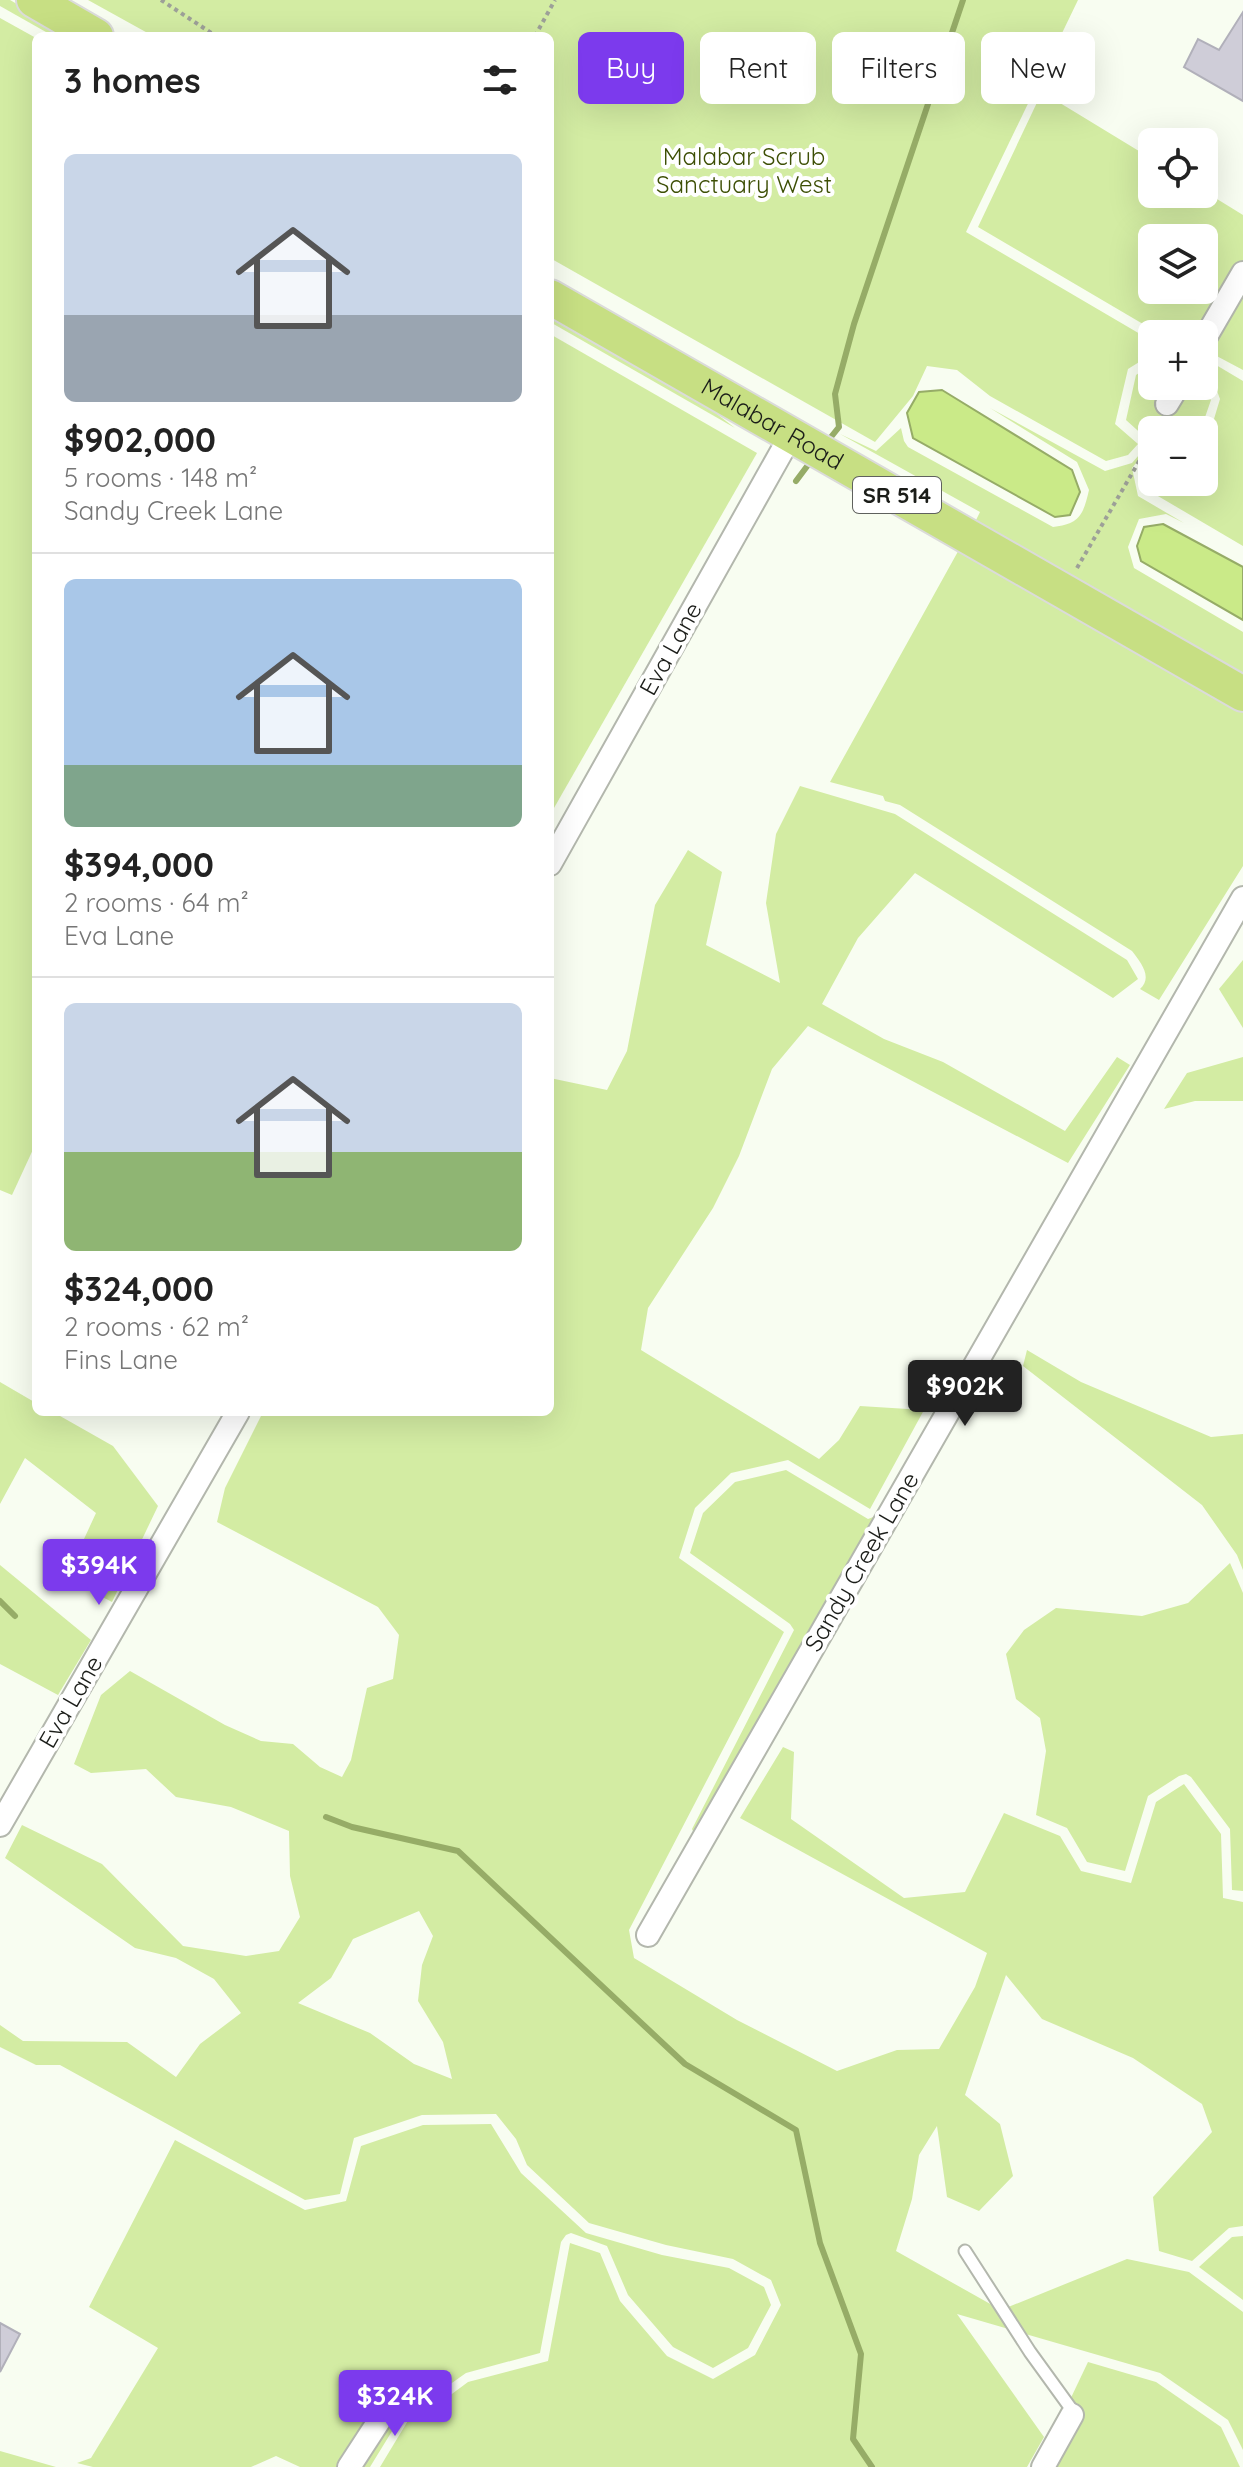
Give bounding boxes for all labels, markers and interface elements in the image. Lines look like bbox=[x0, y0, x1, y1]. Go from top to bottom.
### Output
chip: Buy bbox=[578, 32, 684, 104]
chip: Rent bbox=[700, 32, 816, 104]
chip: Filters bbox=[832, 32, 965, 104]
chip: New bbox=[981, 32, 1095, 104]
icon: filters bbox=[478, 58, 522, 102]
text: 3 homes bbox=[64, 59, 201, 102]
map controls bbox=[1138, 128, 1218, 496]
button: locate bbox=[1138, 128, 1218, 208]
park label: Malabar Scrub Sanctuary West bbox=[656, 141, 832, 199]
icon: home bbox=[221, 206, 365, 350]
button: layers bbox=[1138, 224, 1218, 304]
button: + bbox=[1138, 320, 1218, 400]
street label: Malabar Road bbox=[696, 371, 849, 476]
button: − bbox=[1138, 416, 1218, 496]
text: $902,000 bbox=[64, 418, 216, 461]
text: 5 rooms · 148 m² bbox=[64, 461, 257, 494]
road number: SR 514 bbox=[853, 477, 941, 513]
text: Sandy Creek Lane bbox=[64, 494, 283, 527]
street label: Eva Lane bbox=[632, 597, 708, 700]
icon: home bbox=[221, 631, 365, 775]
text: $394,000 bbox=[64, 843, 214, 886]
text: 2 rooms · 64 m² bbox=[64, 886, 249, 919]
text: Eva Lane bbox=[64, 919, 174, 952]
icon: home bbox=[221, 1055, 365, 1199]
text: $324,000 bbox=[64, 1267, 214, 1310]
text: 2 rooms · 62 m² bbox=[64, 1310, 249, 1343]
text: Fins Lane bbox=[64, 1343, 178, 1376]
pin: $902K bbox=[909, 1360, 1021, 1428]
text: $902K bbox=[926, 1369, 1004, 1402]
street label: Sandy Creek Lane bbox=[798, 1466, 925, 1657]
pin: $394K bbox=[43, 1539, 155, 1607]
text: $394K bbox=[61, 1548, 137, 1581]
street label: Eva Lane bbox=[32, 1650, 109, 1753]
pin: $324K bbox=[339, 2370, 451, 2438]
text: $324K bbox=[357, 2379, 433, 2412]

